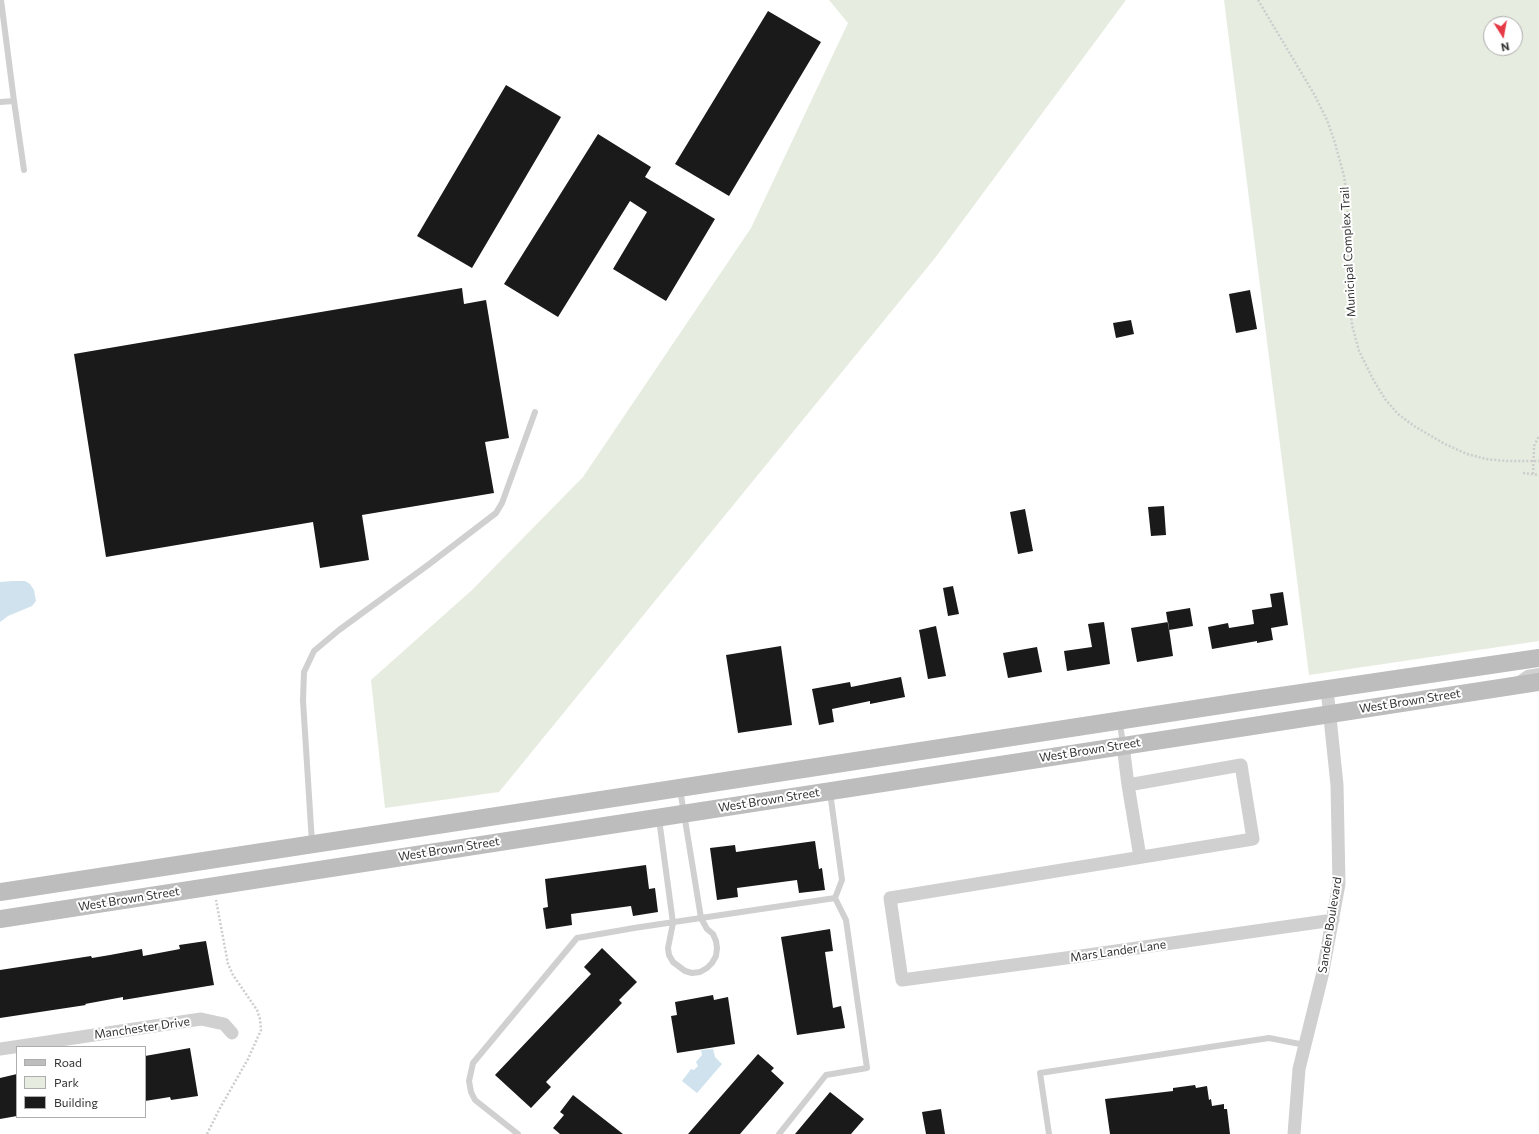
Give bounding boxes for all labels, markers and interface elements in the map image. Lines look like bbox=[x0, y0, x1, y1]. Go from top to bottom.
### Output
north arrow bbox=[1483, 16, 1523, 56]
text: N bbox=[1500, 40, 1510, 54]
street label: Municipal Complex Trail bbox=[1337, 186, 1359, 318]
street label: West Brown Street bbox=[1358, 686, 1462, 716]
street label: West Brown Street bbox=[1038, 735, 1142, 765]
street label: West Brown Street bbox=[717, 785, 821, 815]
street label: West Brown Street bbox=[397, 834, 501, 864]
street label: Sanden Boulevard bbox=[1315, 876, 1345, 974]
street label: West Brown Street bbox=[77, 884, 181, 914]
street label: Mars Lander Lane bbox=[1069, 937, 1167, 965]
street label: Manchester Drive bbox=[93, 1014, 191, 1042]
legend bbox=[16, 1046, 146, 1118]
text: Road bbox=[54, 1055, 82, 1069]
text: Park bbox=[54, 1075, 79, 1089]
text: Building bbox=[54, 1095, 98, 1109]

